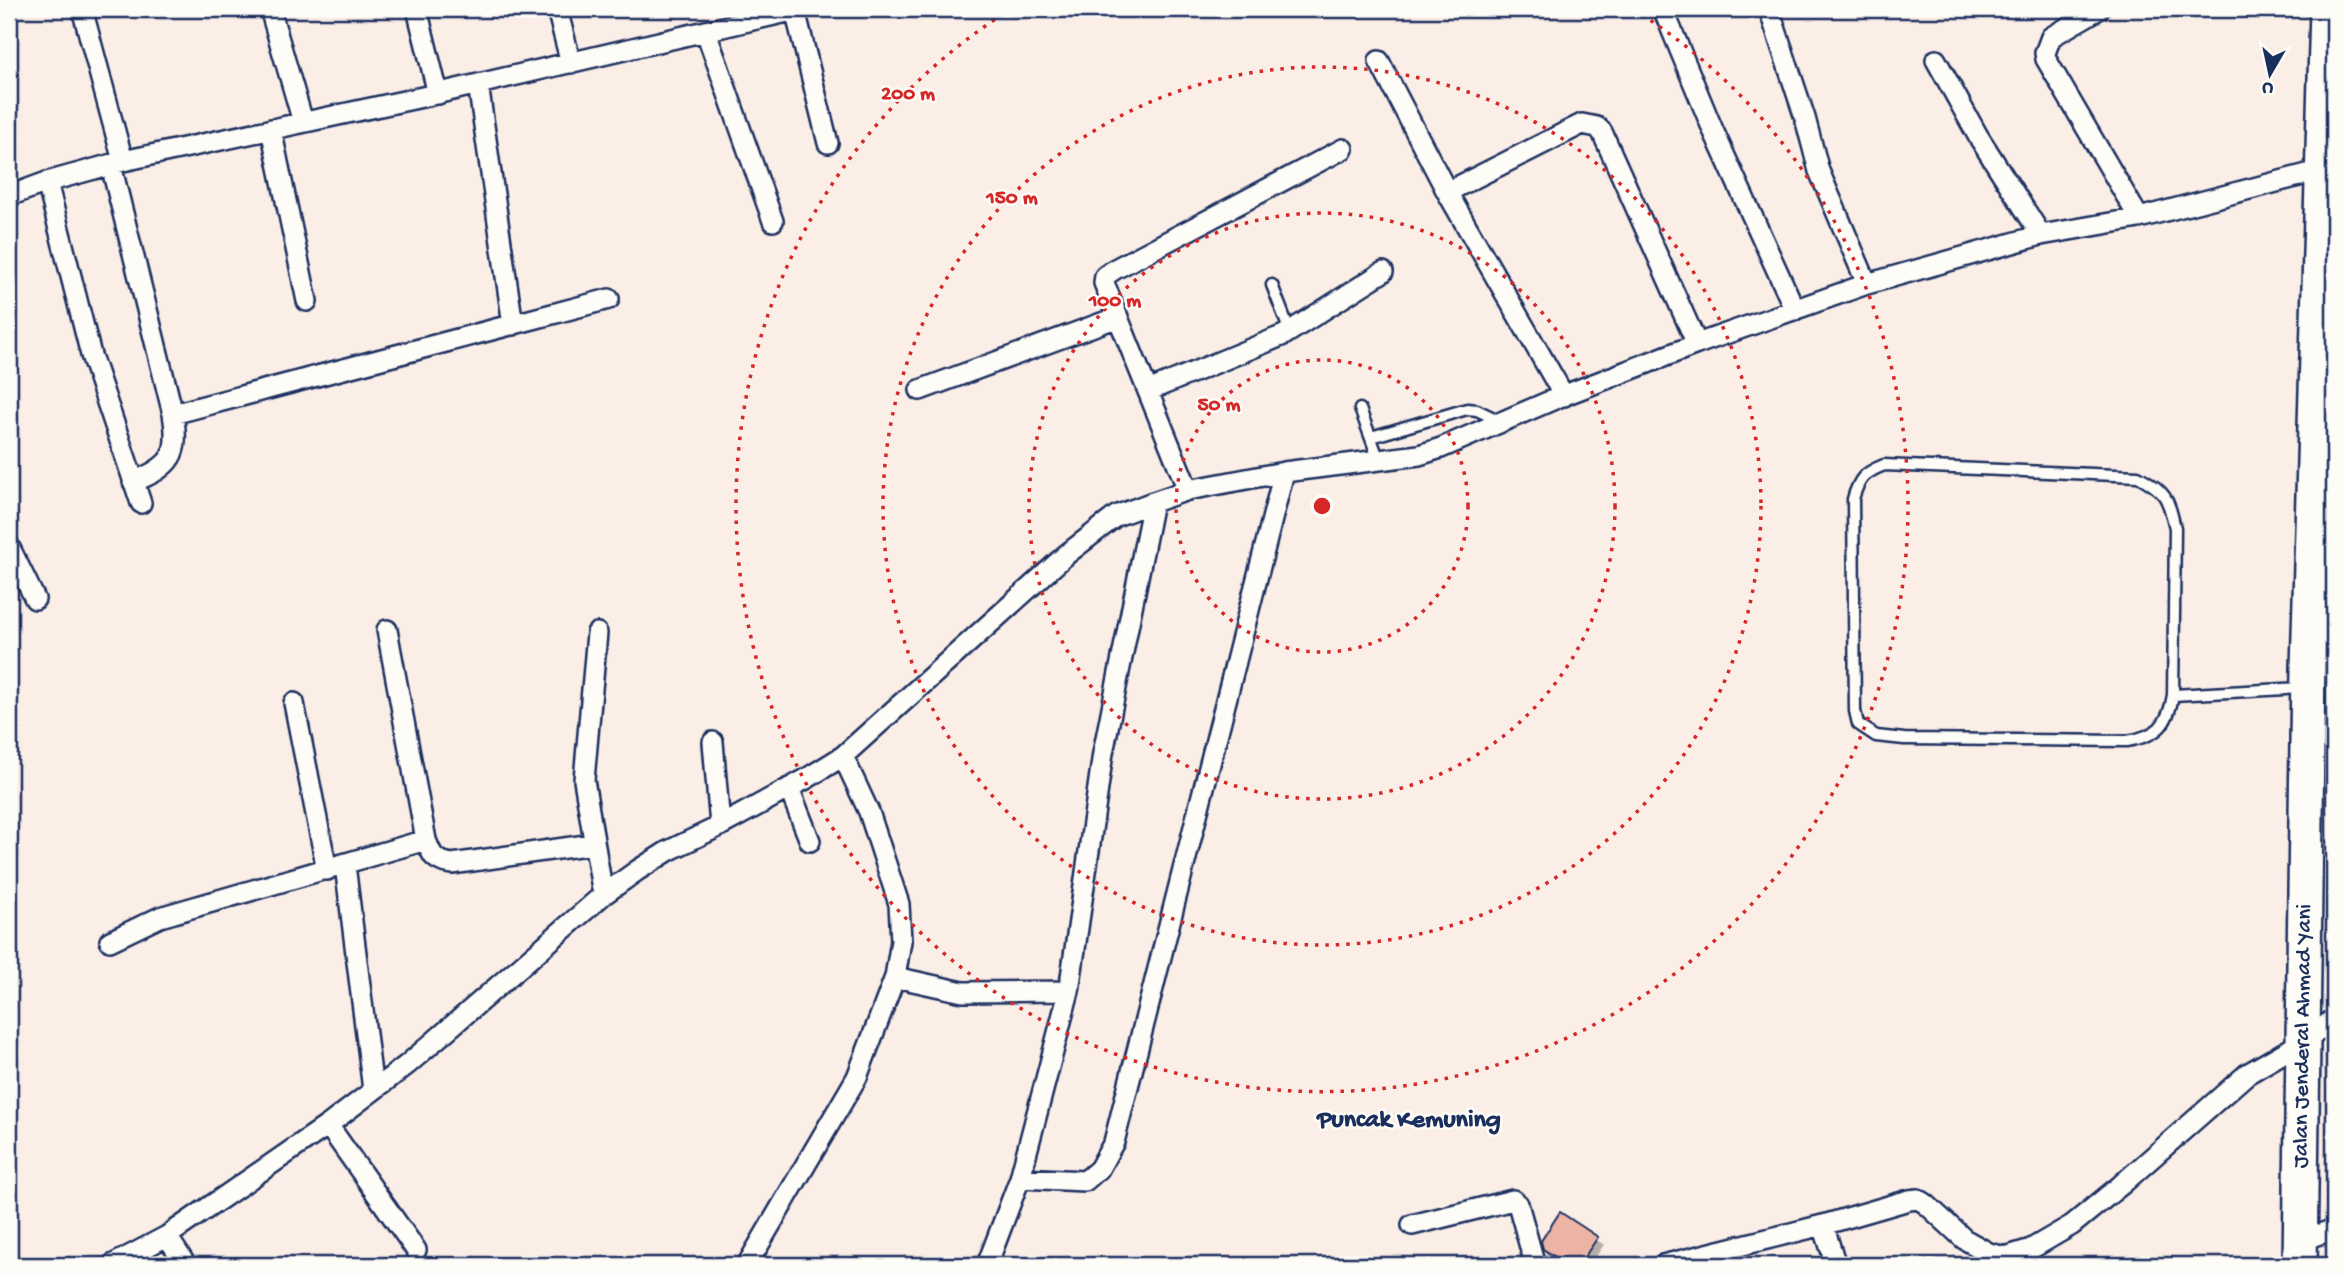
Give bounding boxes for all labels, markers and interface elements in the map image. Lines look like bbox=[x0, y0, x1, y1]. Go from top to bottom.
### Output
north arrow bbox=[2234, 38, 2304, 108]
text: U bbox=[2261, 75, 2275, 100]
text: 200 m bbox=[881, 83, 935, 108]
text: 150 m bbox=[985, 187, 1038, 212]
text: 100 m bbox=[1088, 290, 1141, 315]
text: 50 m bbox=[1198, 394, 1241, 419]
centre of rings bbox=[1310, 494, 1334, 518]
street label: Jalan Jenderal Ahmad Yani bbox=[2288, 904, 2318, 1168]
district label: Puncak Kemuning bbox=[1315, 1106, 1501, 1137]

